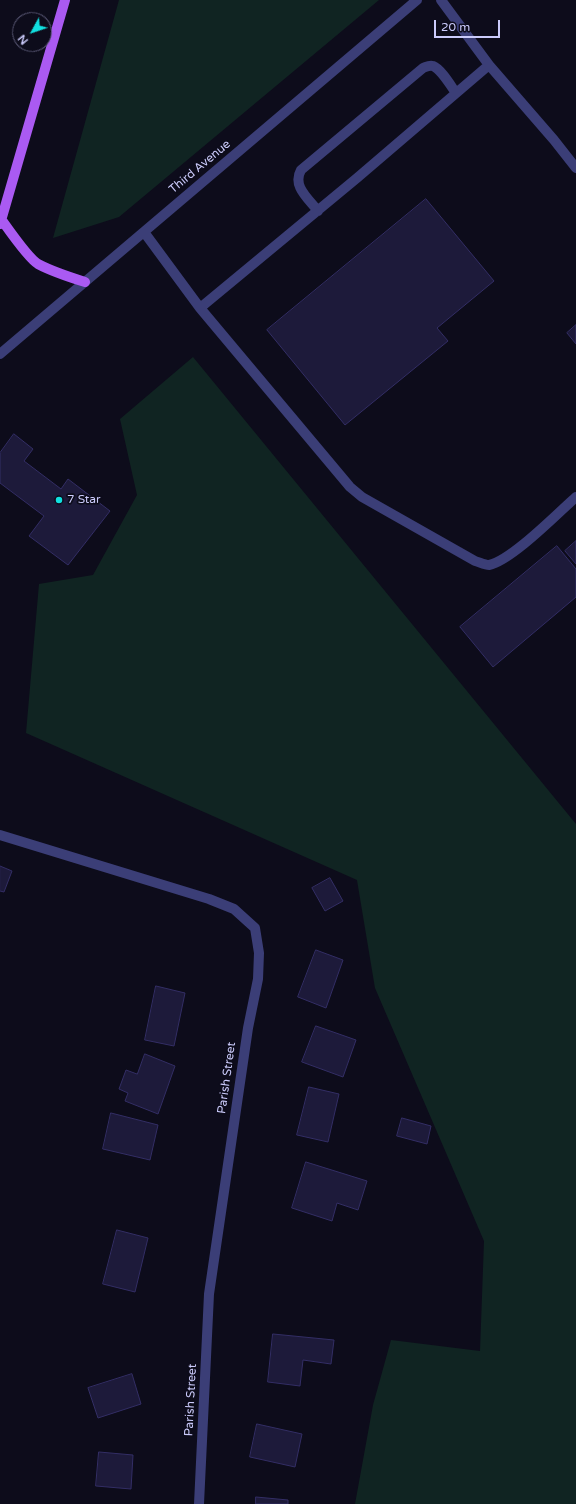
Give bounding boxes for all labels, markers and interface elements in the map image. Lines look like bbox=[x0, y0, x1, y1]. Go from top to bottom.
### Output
north arrow bbox=[12, 12, 52, 52]
scale bar bbox=[436, 12, 502, 38]
text: 20 m bbox=[441, 20, 470, 34]
text: N bbox=[15, 32, 31, 47]
street label: Third Avenue bbox=[166, 137, 234, 197]
place label: 7 Star bbox=[67, 493, 101, 507]
marker: 7 Star bbox=[54, 495, 64, 505]
street label: Parish Street bbox=[215, 1041, 239, 1115]
street label: Parish Street bbox=[182, 1363, 200, 1437]

